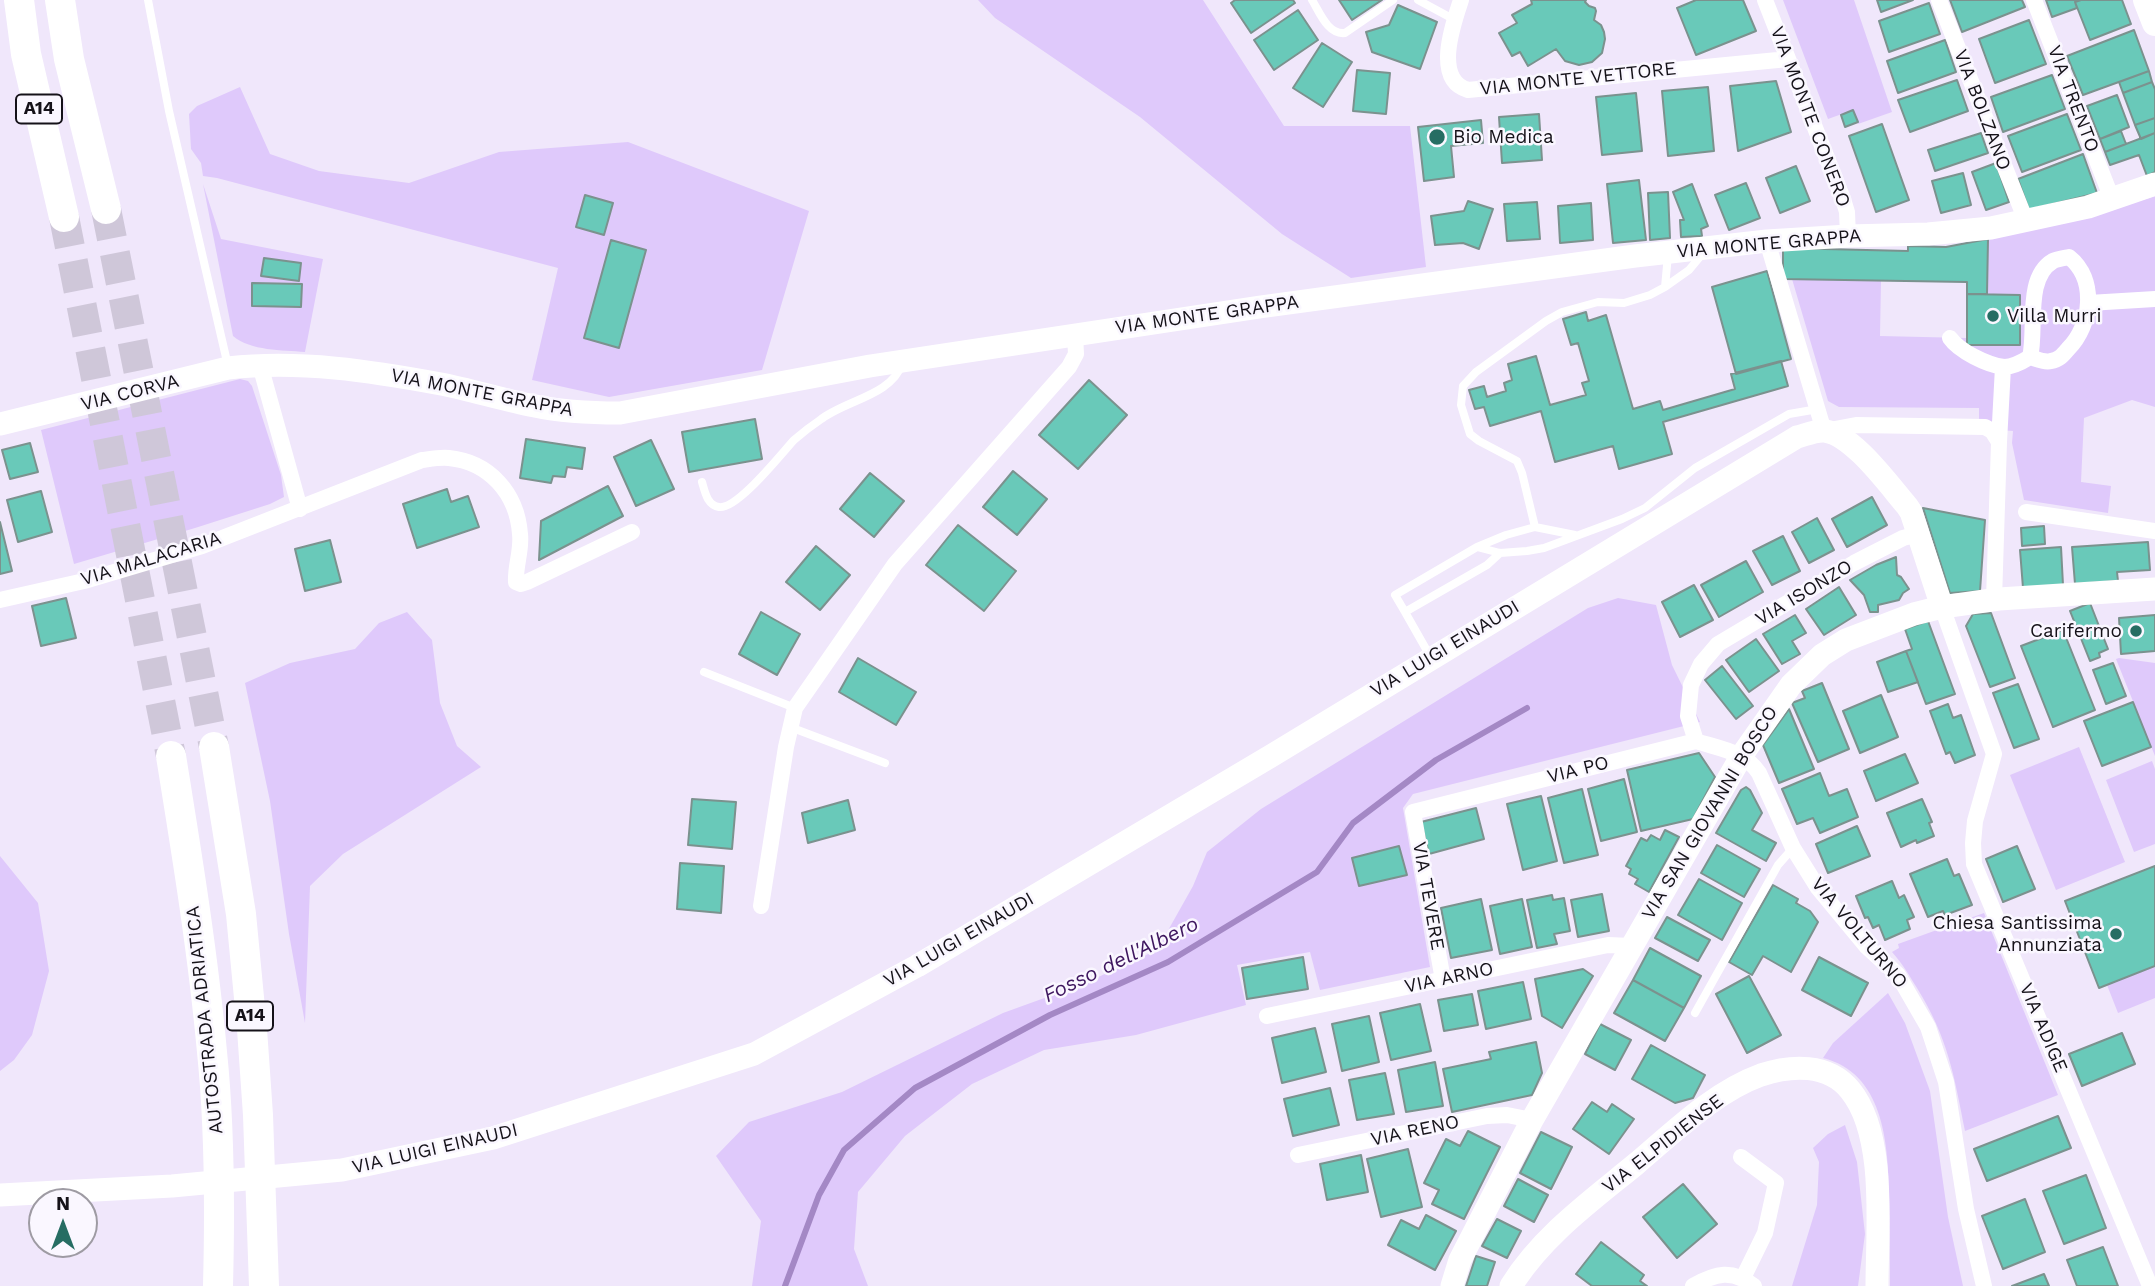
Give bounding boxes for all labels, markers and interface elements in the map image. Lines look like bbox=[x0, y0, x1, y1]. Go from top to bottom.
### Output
street label: VIA MONTE CONERO bbox=[1765, 24, 1855, 210]
street label: VIA TRENTO bbox=[2042, 42, 2104, 156]
street label: VIA BOLZANO bbox=[1948, 46, 2016, 174]
street label: VIA MONTE VETTORE bbox=[1479, 57, 1677, 101]
road number: A14 bbox=[16, 94, 62, 124]
place label: Bio Medica bbox=[1453, 126, 1554, 148]
marker: Bio Medica bbox=[1427, 127, 1447, 147]
street label: VIA MONTE GRAPPA bbox=[1676, 225, 1862, 263]
street label: VIA MONTE GRAPPA bbox=[1114, 291, 1300, 339]
place label: Villa Murri bbox=[2007, 305, 2102, 327]
marker: Villa Murri bbox=[1985, 308, 2001, 324]
street label: VIA MONTE GRAPPA bbox=[389, 364, 575, 422]
street label: VIA CORVA bbox=[79, 370, 181, 416]
street label: VIA MALACARIA bbox=[78, 527, 224, 591]
street label: VIA ISONZO bbox=[1751, 555, 1857, 631]
street label: VIA LUIGI EINAUDI bbox=[1366, 596, 1524, 702]
place label: Carifermo bbox=[2030, 620, 2122, 642]
marker: Carifermo bbox=[2128, 623, 2144, 639]
street label: VIA SAN GIOVANNI BOSCO bbox=[1637, 702, 1783, 924]
street label: VIA PO bbox=[1545, 751, 1611, 789]
street label: VIA TEVERE bbox=[1407, 840, 1449, 952]
street label: VIA VOLTURNO bbox=[1806, 873, 1912, 993]
street label: VIA LUIGI EINAUDI bbox=[880, 888, 1038, 992]
street label: AUTOSTRADA ADRIATICA bbox=[182, 905, 228, 1135]
water label: Fosso dell'Albero bbox=[1039, 912, 1203, 1008]
place label: Chiesa Santissima Annunziata bbox=[1933, 912, 2102, 956]
marker: Chiesa Santissima Annunziata bbox=[2108, 926, 2124, 942]
street label: VIA ARNO bbox=[1402, 957, 1496, 999]
street label: VIA ADIGE bbox=[2014, 980, 2072, 1076]
road number: A14 bbox=[227, 1001, 273, 1030]
street label: VIA ELPIDIENSE bbox=[1598, 1090, 1728, 1198]
street label: VIA RENO bbox=[1369, 1111, 1461, 1151]
street label: VIA LUIGI EINAUDI bbox=[350, 1119, 520, 1179]
north arrow bbox=[28, 1188, 98, 1258]
text: N bbox=[56, 1192, 70, 1215]

